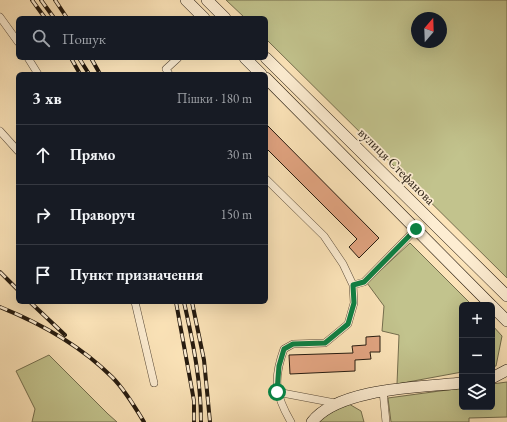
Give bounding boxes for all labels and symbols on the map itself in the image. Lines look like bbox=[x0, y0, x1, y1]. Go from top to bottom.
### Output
north arrow bbox=[411, 12, 447, 48]
street label: вулиця Стефанова bbox=[355, 124, 440, 209]
route end bbox=[407, 220, 425, 238]
route start bbox=[268, 383, 286, 401]

